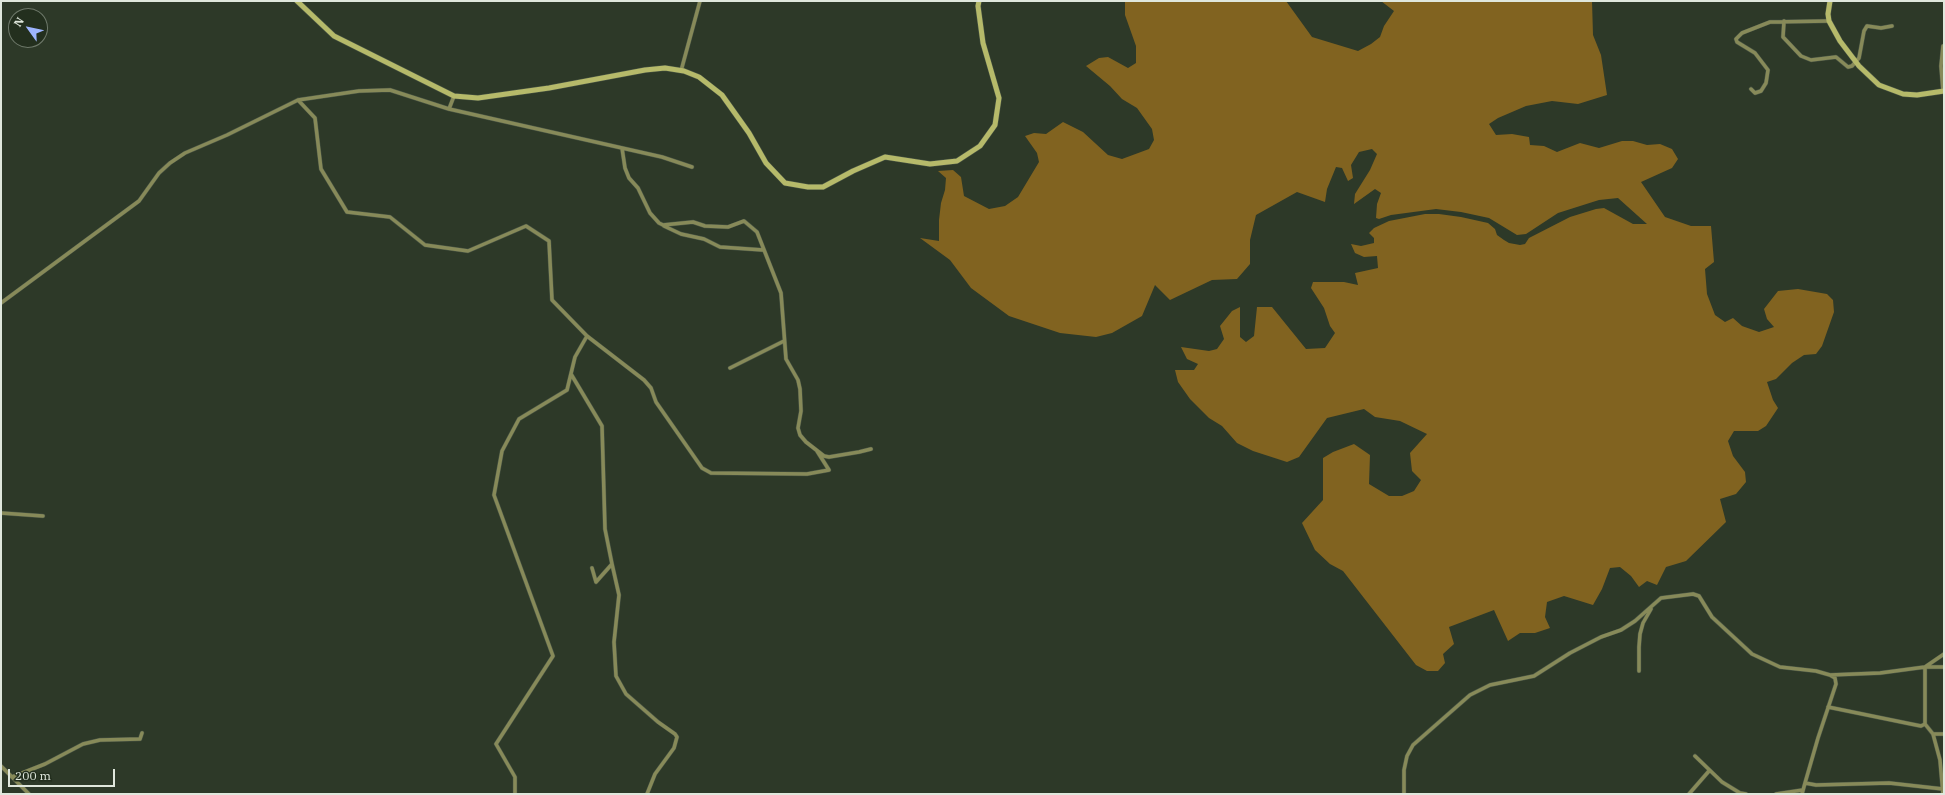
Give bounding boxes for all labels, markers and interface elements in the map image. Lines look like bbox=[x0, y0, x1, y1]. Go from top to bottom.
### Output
north arrow bbox=[8, 8, 48, 48]
text: N bbox=[11, 15, 27, 29]
scale bar bbox=[10, 761, 117, 787]
text: 200 m bbox=[15, 768, 51, 783]

